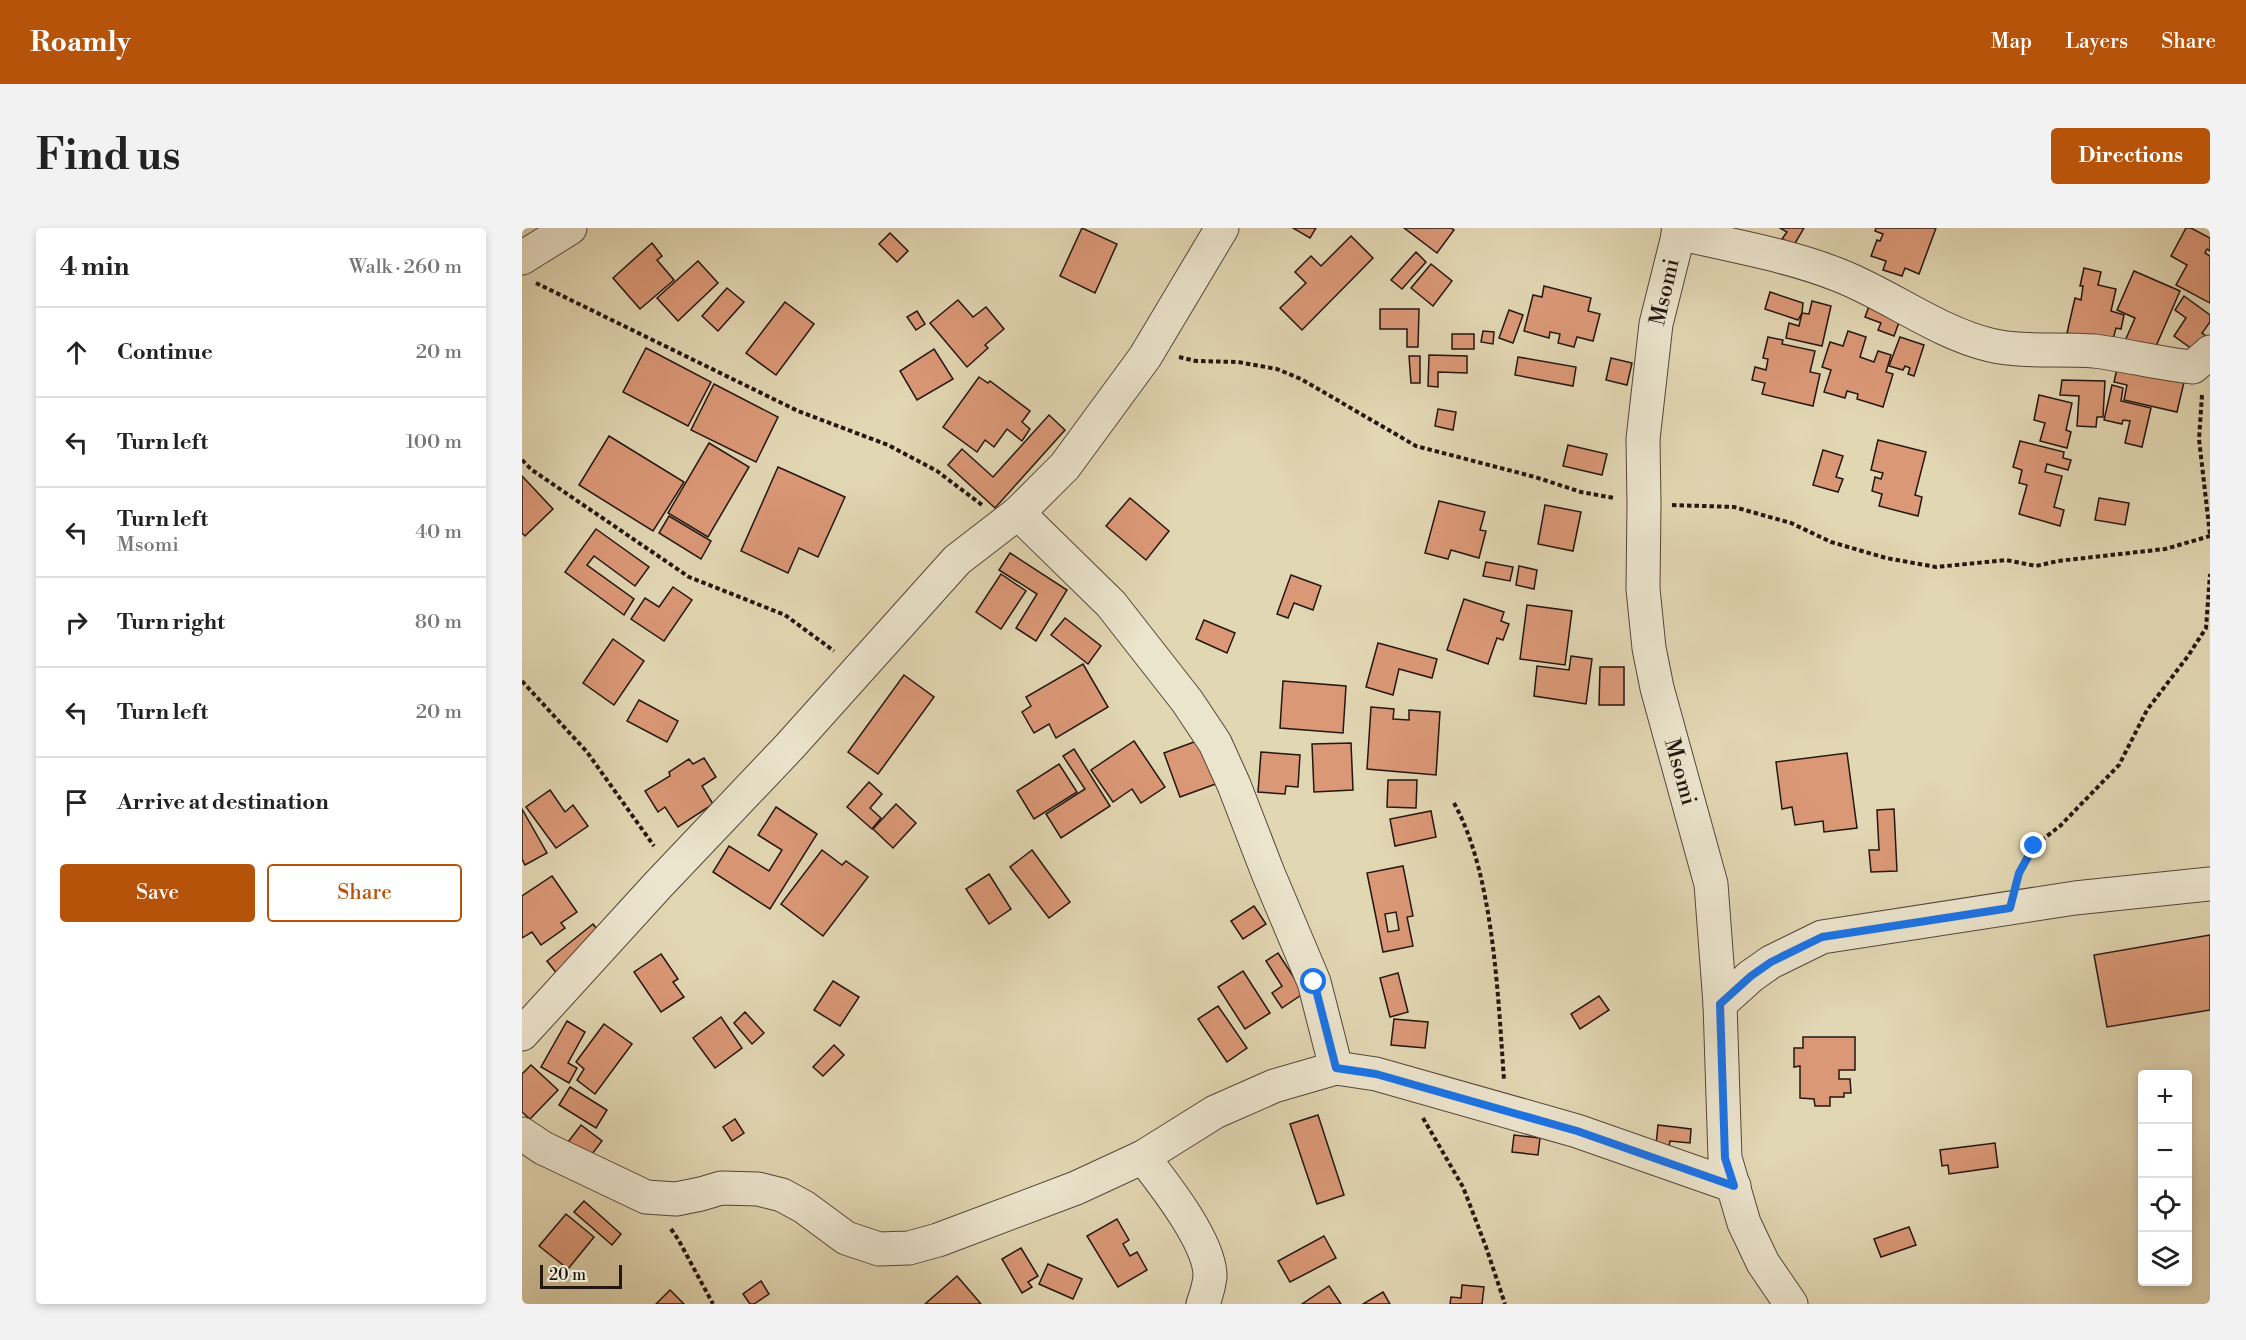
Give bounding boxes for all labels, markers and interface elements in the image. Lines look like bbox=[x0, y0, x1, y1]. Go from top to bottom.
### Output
text: Roamly bbox=[30, 25, 131, 60]
text: Map bbox=[1991, 29, 2032, 55]
text: Layers bbox=[2065, 29, 2128, 55]
text: Share bbox=[2161, 29, 2216, 55]
button: Directions bbox=[2051, 128, 2210, 184]
text: Find us bbox=[36, 130, 180, 183]
text: 4 min bbox=[60, 251, 130, 283]
text: Walk · 260 m bbox=[349, 255, 462, 280]
street label: Msomi bbox=[1644, 256, 1686, 328]
icon: ahead bbox=[60, 336, 93, 369]
text: Continue bbox=[117, 339, 213, 366]
text: 20 m bbox=[416, 340, 462, 365]
icon: left bbox=[60, 426, 93, 459]
text: Turn left bbox=[117, 429, 208, 456]
text: 100 m bbox=[406, 430, 462, 455]
text: Turn left bbox=[117, 506, 208, 533]
icon: left bbox=[60, 516, 93, 549]
text: 40 m bbox=[415, 520, 462, 545]
text: Msomi bbox=[117, 533, 179, 558]
icon: right bbox=[60, 606, 93, 639]
text: Turn right bbox=[117, 609, 225, 636]
text: 80 m bbox=[415, 610, 462, 635]
icon: left bbox=[60, 696, 93, 729]
text: Turn left bbox=[117, 699, 208, 726]
text: 20 m bbox=[416, 700, 462, 725]
street label: Msomi bbox=[1658, 736, 1702, 808]
icon: arrive bbox=[60, 786, 93, 819]
text: Arrive at destination bbox=[117, 789, 329, 816]
route end bbox=[2020, 832, 2046, 858]
button: Save bbox=[60, 864, 255, 922]
button: Share bbox=[267, 864, 462, 922]
route start bbox=[1300, 968, 1326, 994]
map controls bbox=[2138, 1070, 2192, 1286]
button: + bbox=[2138, 1070, 2192, 1124]
button: − bbox=[2138, 1124, 2192, 1178]
button: locate bbox=[2138, 1178, 2192, 1232]
button: layers bbox=[2138, 1232, 2192, 1286]
scale bar bbox=[540, 1262, 622, 1290]
text: 20 m bbox=[549, 1265, 586, 1285]

